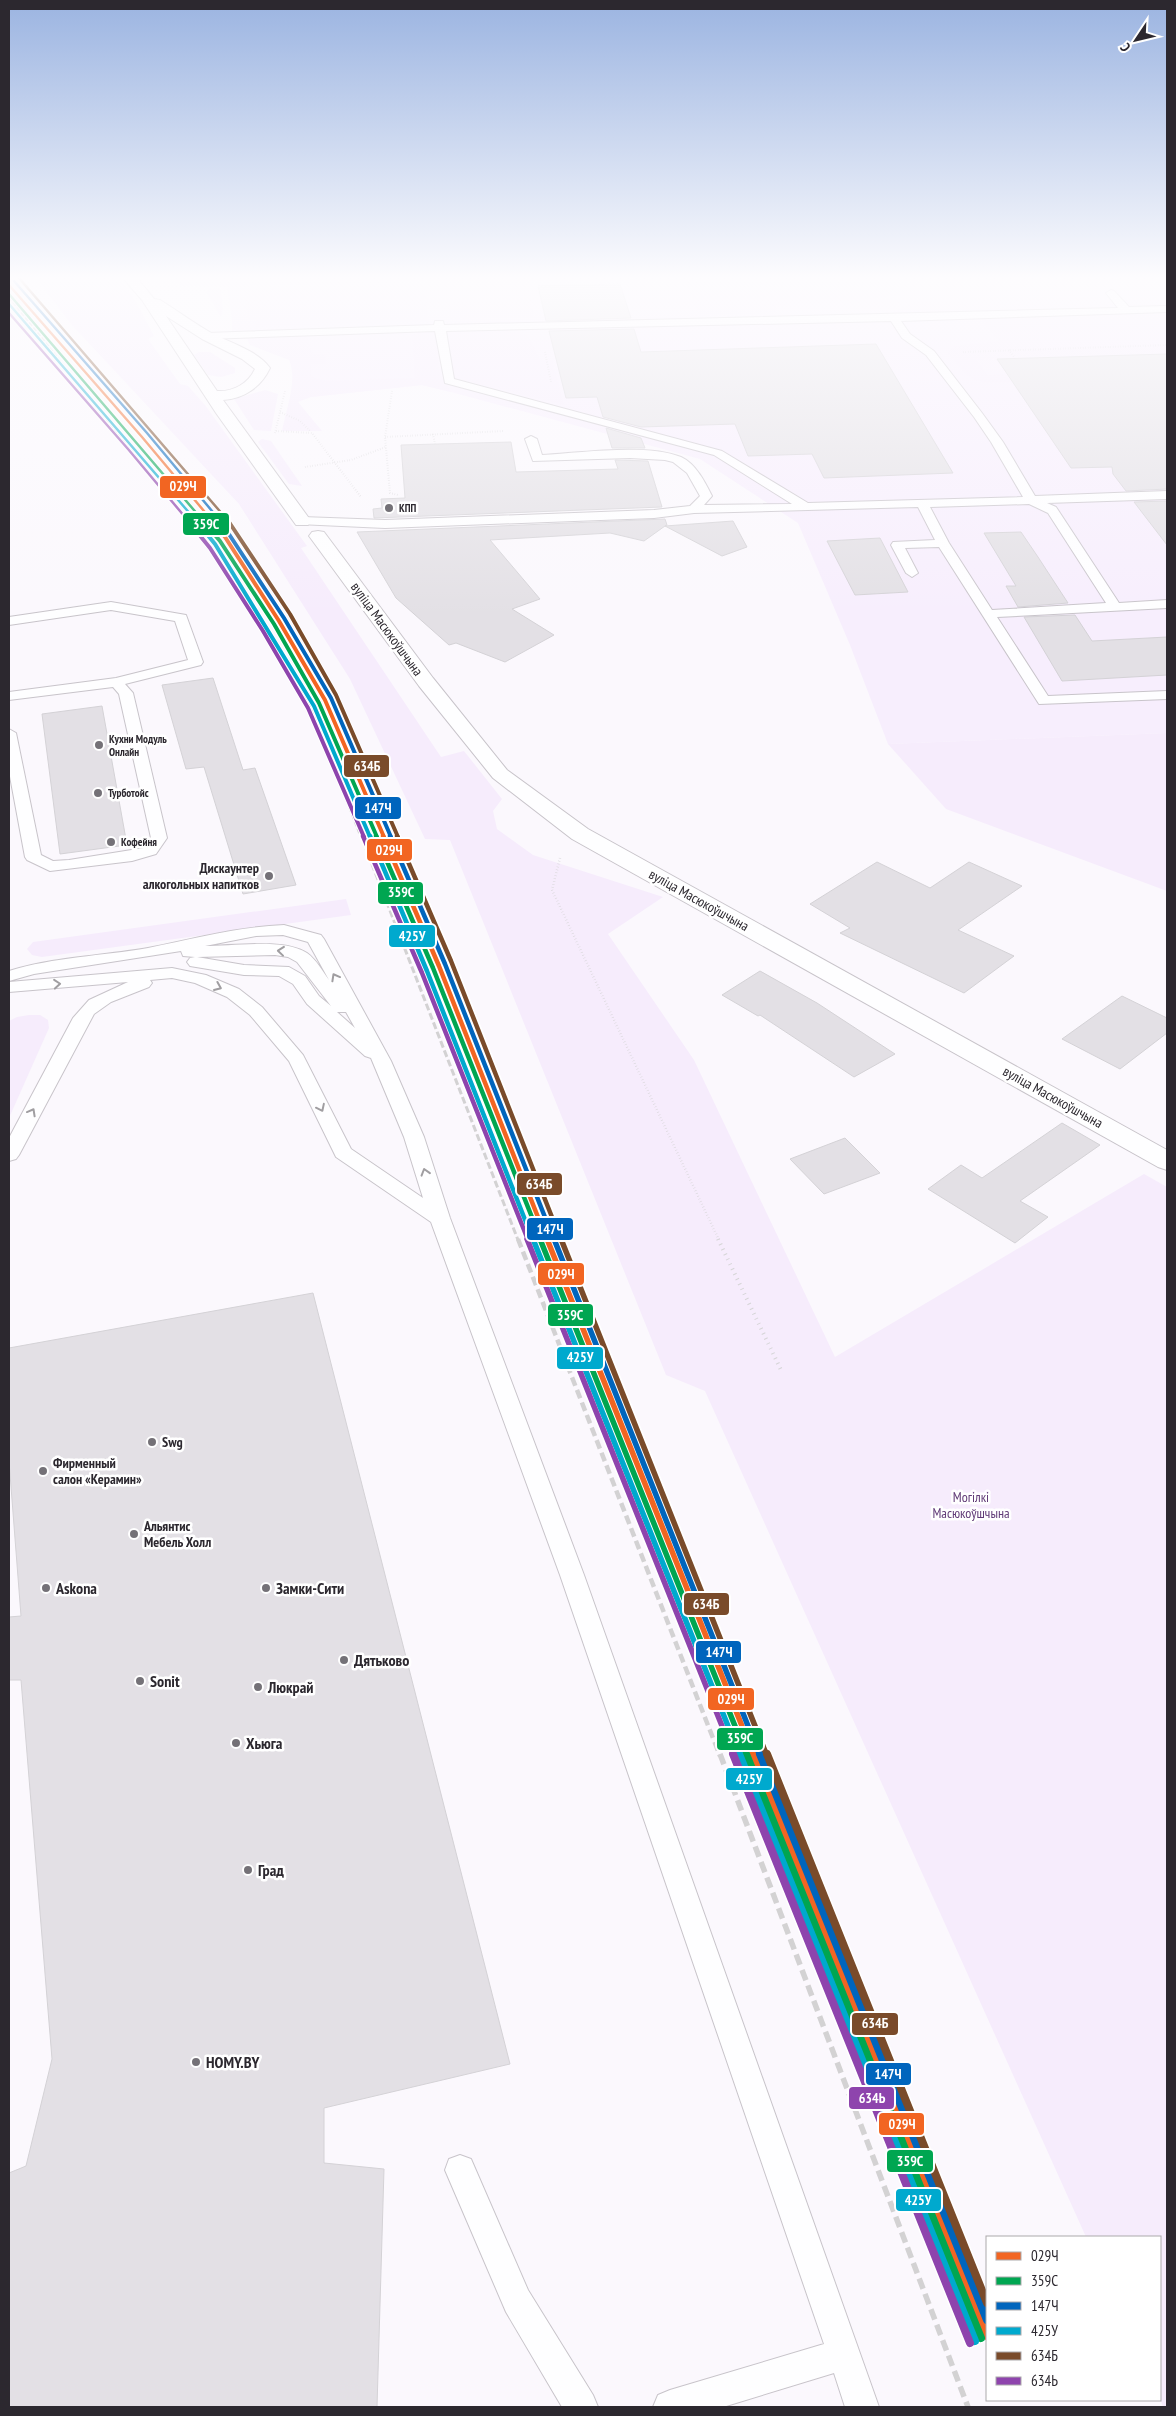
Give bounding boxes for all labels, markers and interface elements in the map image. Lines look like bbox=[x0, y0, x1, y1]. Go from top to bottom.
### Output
north arrow bbox=[1111, 15, 1161, 65]
text: С bbox=[1116, 39, 1135, 55]
line badge: 029Ч bbox=[159, 475, 207, 499]
text: 029Ч bbox=[169, 477, 197, 495]
place label: КПП bbox=[399, 501, 416, 515]
marker: КПП bbox=[383, 502, 395, 514]
line badge: 359С bbox=[182, 512, 230, 536]
text: 359С bbox=[193, 515, 220, 533]
street label: вуліца Масюкоўшчына bbox=[347, 579, 427, 679]
place label: Кухни Модуль Онлайн bbox=[109, 732, 167, 759]
marker: Кухни Модуль Онлайн bbox=[93, 739, 105, 751]
line badge: 634Б bbox=[343, 754, 390, 778]
text: 634Б bbox=[354, 757, 381, 775]
place label: Турботойс bbox=[108, 786, 149, 800]
marker: Турботойс bbox=[92, 787, 104, 799]
line badge: 147Ч bbox=[354, 796, 402, 820]
text: 147Ч bbox=[364, 799, 392, 817]
place label: Кофейня bbox=[121, 835, 157, 849]
marker: Кофейня bbox=[105, 836, 117, 848]
line badge: 029Ч bbox=[366, 838, 413, 862]
text: 029Ч bbox=[375, 841, 403, 859]
place label: Дискаунтер алкогольных напитков bbox=[143, 859, 259, 893]
street label: вуліца Масюкоўшчына bbox=[646, 865, 752, 935]
marker: Дискаунтер алкогольных напитков bbox=[263, 870, 275, 882]
line badge: 359С bbox=[377, 881, 424, 905]
text: 359С bbox=[388, 883, 415, 901]
line badge: 425У bbox=[388, 924, 436, 948]
text: 425У bbox=[399, 927, 426, 945]
one-way arrow bbox=[277, 946, 285, 957]
one-way arrow bbox=[332, 973, 342, 982]
one-way arrow bbox=[54, 978, 62, 989]
one-way arrow bbox=[213, 980, 222, 991]
street label: вуліца Масюкоўшчына bbox=[1000, 1062, 1106, 1132]
one-way arrow bbox=[315, 1103, 325, 1112]
one-way arrow bbox=[26, 1109, 36, 1118]
one-way arrow bbox=[421, 1168, 431, 1176]
line badge: 634Б bbox=[516, 1172, 563, 1196]
text: 634Б bbox=[526, 1175, 553, 1193]
line badge: 147Ч bbox=[526, 1217, 574, 1241]
text: 147Ч bbox=[536, 1220, 564, 1238]
line badge: 029Ч bbox=[537, 1262, 585, 1286]
text: 029Ч bbox=[547, 1265, 575, 1283]
line badge: 359С bbox=[547, 1303, 594, 1327]
text: 359С bbox=[557, 1306, 584, 1324]
line badge: 425У bbox=[556, 1346, 604, 1370]
text: 425У bbox=[567, 1348, 594, 1366]
place label: Swg bbox=[162, 1433, 183, 1451]
marker: Swg bbox=[146, 1436, 158, 1448]
place label: Фирменный салон «Керамин» bbox=[53, 1454, 142, 1488]
marker: Фирменный салон «Керамин» bbox=[37, 1465, 49, 1477]
park label: Могілкі Масюкоўшчына bbox=[932, 1488, 1010, 1522]
place label: Альянтис Мебель Холл bbox=[143, 1517, 211, 1551]
marker: Альянтис Мебель Холл bbox=[128, 1528, 140, 1540]
place label: Askona bbox=[55, 1578, 97, 1598]
place label: Замки-Сити bbox=[276, 1578, 344, 1598]
marker: Askona bbox=[40, 1582, 52, 1594]
marker: Замки-Сити bbox=[260, 1582, 272, 1594]
line badge: 634Б bbox=[683, 1592, 730, 1616]
text: 634Б bbox=[693, 1595, 720, 1613]
line badge: 147Ч bbox=[695, 1640, 742, 1664]
text: 147Ч bbox=[705, 1643, 733, 1661]
place label: Дятьково bbox=[354, 1650, 409, 1670]
marker: Дятьково bbox=[338, 1654, 350, 1666]
place label: Sonit bbox=[150, 1671, 180, 1691]
marker: Sonit bbox=[134, 1675, 146, 1687]
place label: Люкрай bbox=[267, 1677, 314, 1697]
marker: Люкрай bbox=[252, 1681, 264, 1693]
line badge: 029Ч bbox=[707, 1687, 755, 1711]
text: 029Ч bbox=[717, 1690, 745, 1708]
line badge: 359С bbox=[716, 1727, 764, 1751]
text: 359С bbox=[727, 1729, 754, 1747]
place label: Хьюга bbox=[246, 1733, 283, 1753]
marker: Хьюга bbox=[230, 1737, 242, 1749]
line badge: 425У bbox=[725, 1767, 773, 1791]
text: 425У bbox=[736, 1770, 763, 1788]
place label: Град bbox=[258, 1860, 284, 1880]
marker: Град bbox=[242, 1864, 254, 1876]
line badge: 634Б bbox=[851, 2012, 899, 2036]
text: 634Б bbox=[862, 2014, 889, 2032]
place label: HOMY.BY bbox=[206, 2052, 260, 2072]
marker: HOMY.BY bbox=[190, 2056, 202, 2068]
line badge: 147Ч bbox=[865, 2062, 912, 2086]
text: 147Ч bbox=[874, 2065, 902, 2083]
line badge: 634Ь bbox=[848, 2086, 895, 2110]
text: 634Ь bbox=[859, 2089, 886, 2107]
line badge: 029Ч bbox=[878, 2112, 925, 2136]
text: 029Ч bbox=[888, 2115, 916, 2133]
line badge: 359С bbox=[886, 2149, 934, 2173]
text: 359С bbox=[897, 2152, 924, 2170]
line badge: 425У bbox=[895, 2188, 942, 2212]
text: 425У bbox=[905, 2191, 932, 2209]
legend bbox=[986, 2236, 1161, 2401]
text: 029Ч bbox=[1031, 2246, 1059, 2265]
text: 359С bbox=[1031, 2271, 1058, 2290]
text: 147Ч bbox=[1031, 2296, 1059, 2315]
text: 425У bbox=[1031, 2321, 1058, 2340]
text: 634Б bbox=[1031, 2346, 1058, 2365]
text: 634Ь bbox=[1031, 2371, 1058, 2390]

